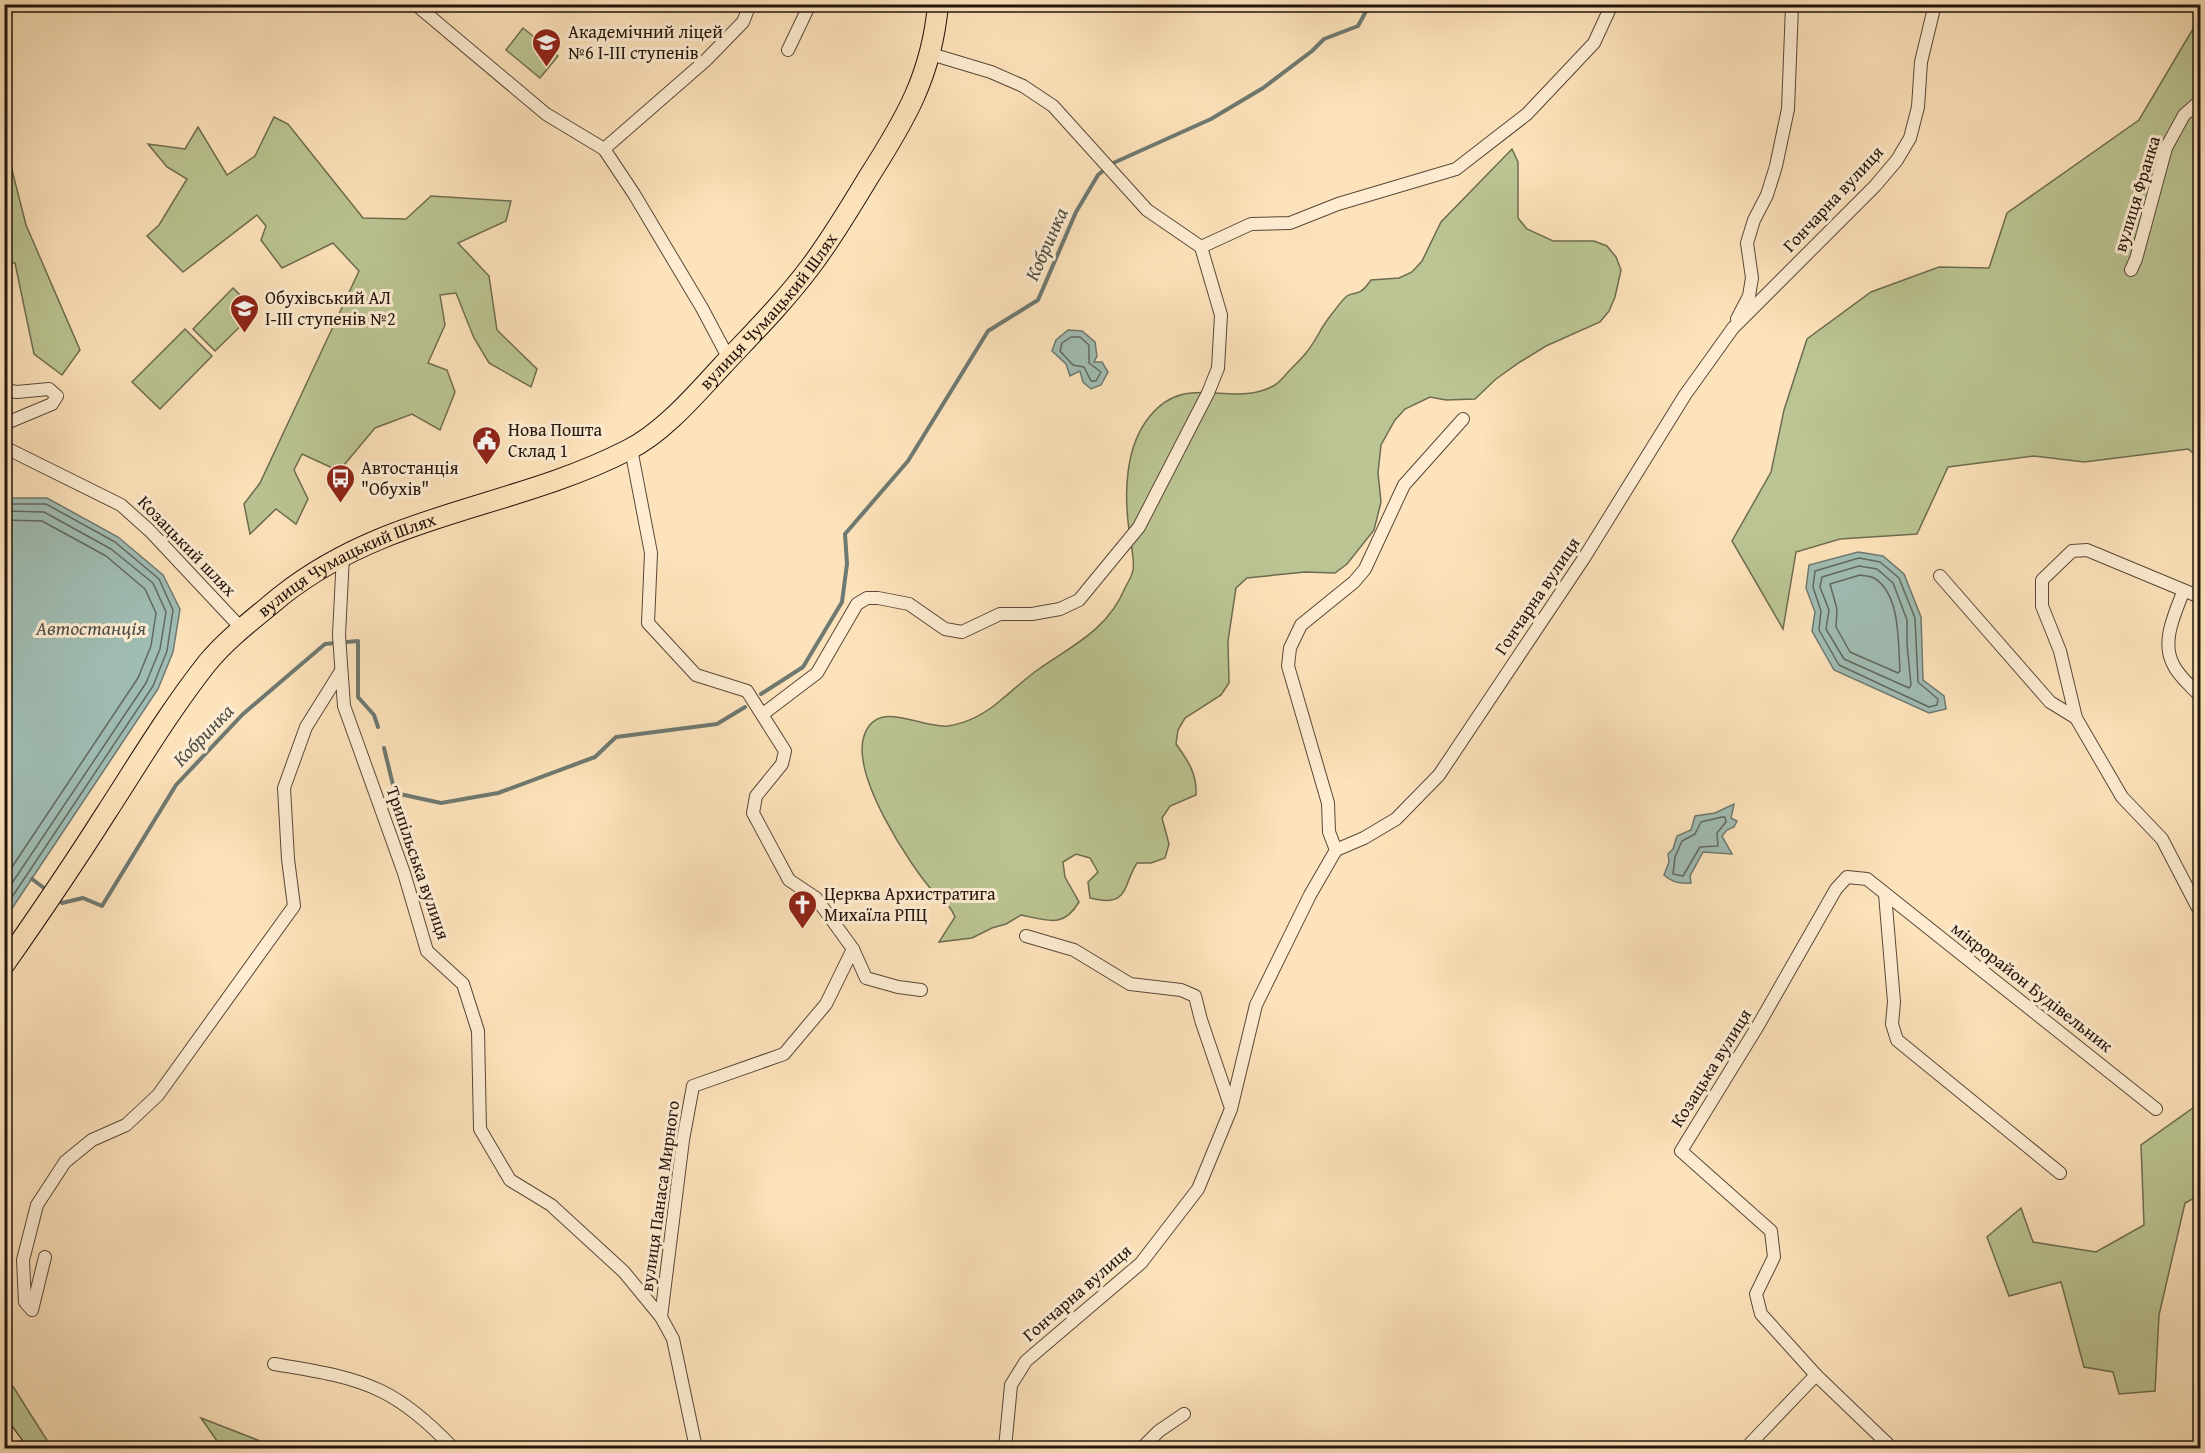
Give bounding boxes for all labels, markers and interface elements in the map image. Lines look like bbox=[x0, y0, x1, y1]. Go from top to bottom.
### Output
place label: Академічний ліцей №6 І-ІІІ ступенів bbox=[568, 18, 723, 66]
school or university icon: Академічний ліцей №6 І-ІІІ ступенів bbox=[531, 26, 563, 68]
street label: вулиця Франка bbox=[2106, 132, 2167, 255]
street label: Гончарна вулиця bbox=[1776, 139, 1889, 258]
water label: Кобринка bbox=[1017, 202, 1075, 285]
street label: вулиця Чумацький Шлях bbox=[693, 226, 844, 396]
place label: Обухівський АЛ І-ІІІ ступенів №2 bbox=[265, 284, 396, 332]
school or university icon: Обухівський АЛ І-ІІІ ступенів №2 bbox=[228, 292, 260, 334]
place label: Нова Пошта Склад 1 bbox=[508, 416, 603, 464]
public building icon: Нова Пошта Склад 1 bbox=[471, 424, 503, 466]
place label: Автостанція "Обухів" bbox=[361, 454, 459, 502]
bus stop icon: Автостанція "Обухів" bbox=[324, 462, 356, 504]
street label: Козацький шлях bbox=[132, 489, 243, 603]
street label: вулиця Чумацький Шлях bbox=[251, 505, 440, 623]
street label: Гончарна вулиця bbox=[1487, 531, 1586, 660]
water label: Автостанція bbox=[35, 613, 146, 642]
water label: Кобринка bbox=[165, 696, 241, 773]
street label: Трипільська вулиця bbox=[380, 783, 457, 943]
place label: Церква Архистратига Михаїла РПЦ bbox=[824, 880, 996, 928]
church icon: Церква Архистратига Михаїла РПЦ bbox=[787, 888, 819, 930]
street label: мікрорайон Будівельник bbox=[1946, 915, 2120, 1059]
street label: Козацька вулиця bbox=[1663, 1003, 1758, 1132]
street label: вулиця Панаса Мирного bbox=[633, 1099, 686, 1293]
street label: Гончарна вулиця bbox=[1016, 1237, 1137, 1348]

